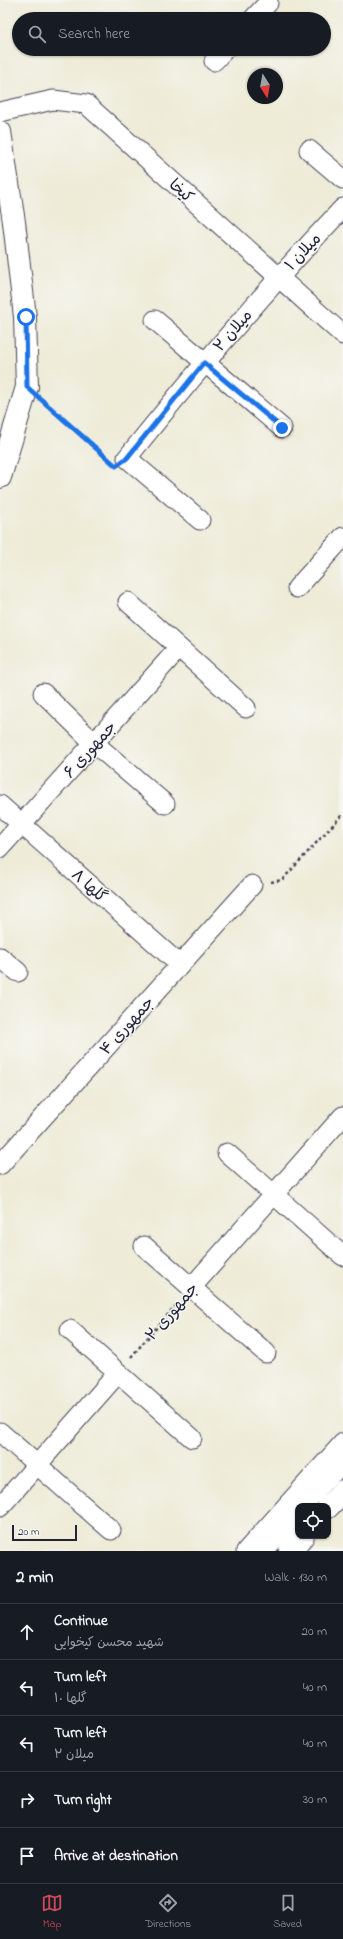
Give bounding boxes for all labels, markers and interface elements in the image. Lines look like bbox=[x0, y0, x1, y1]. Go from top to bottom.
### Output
search box bbox=[12, 12, 331, 56]
icon: search bbox=[26, 23, 48, 45]
text: Search here bbox=[58, 23, 130, 45]
north arrow bbox=[247, 68, 283, 104]
street label: کیخا bbox=[163, 174, 199, 209]
street label: میلان ۱ bbox=[280, 228, 327, 277]
street label: میلان ۲ bbox=[208, 305, 259, 358]
route start bbox=[17, 308, 35, 326]
route end bbox=[273, 419, 291, 437]
street label: جمهوری ۶ bbox=[58, 716, 123, 784]
street label: گلها ۸ bbox=[66, 864, 112, 909]
street label: جمهوری ۴ bbox=[95, 992, 160, 1061]
street label: جمهوری ۲ bbox=[140, 1278, 205, 1347]
map controls bbox=[295, 1503, 331, 1539]
button: locate bbox=[295, 1503, 331, 1539]
scale bar bbox=[12, 1523, 77, 1542]
text: 20 m bbox=[18, 1524, 40, 1540]
text: 2 min bbox=[16, 1565, 53, 1590]
text: Walk · 130 m bbox=[264, 1568, 327, 1587]
text: Continue bbox=[54, 1610, 108, 1632]
icon: ahead bbox=[16, 1621, 38, 1643]
text: 20 m bbox=[302, 1622, 327, 1641]
text: شهید محسن کیخوایی bbox=[54, 1633, 164, 1652]
text: Turn left bbox=[54, 1666, 107, 1688]
icon: left bbox=[16, 1677, 38, 1699]
text: 40 m bbox=[303, 1678, 327, 1697]
text: گلها ۱۰ bbox=[54, 1689, 87, 1708]
text: Turn left bbox=[54, 1722, 107, 1744]
icon: left bbox=[16, 1733, 38, 1755]
text: 40 m bbox=[303, 1734, 327, 1753]
text: میلان ۲ bbox=[54, 1745, 94, 1764]
icon: right bbox=[16, 1789, 38, 1811]
text: Turn right bbox=[54, 1789, 112, 1811]
text: 30 m bbox=[303, 1790, 327, 1809]
icon: arrive bbox=[16, 1845, 38, 1867]
text: Arrive at destination bbox=[54, 1845, 178, 1867]
tab: Map bbox=[41, 1892, 63, 1932]
tab: Directions bbox=[145, 1892, 191, 1932]
tab: Saved bbox=[273, 1892, 302, 1932]

